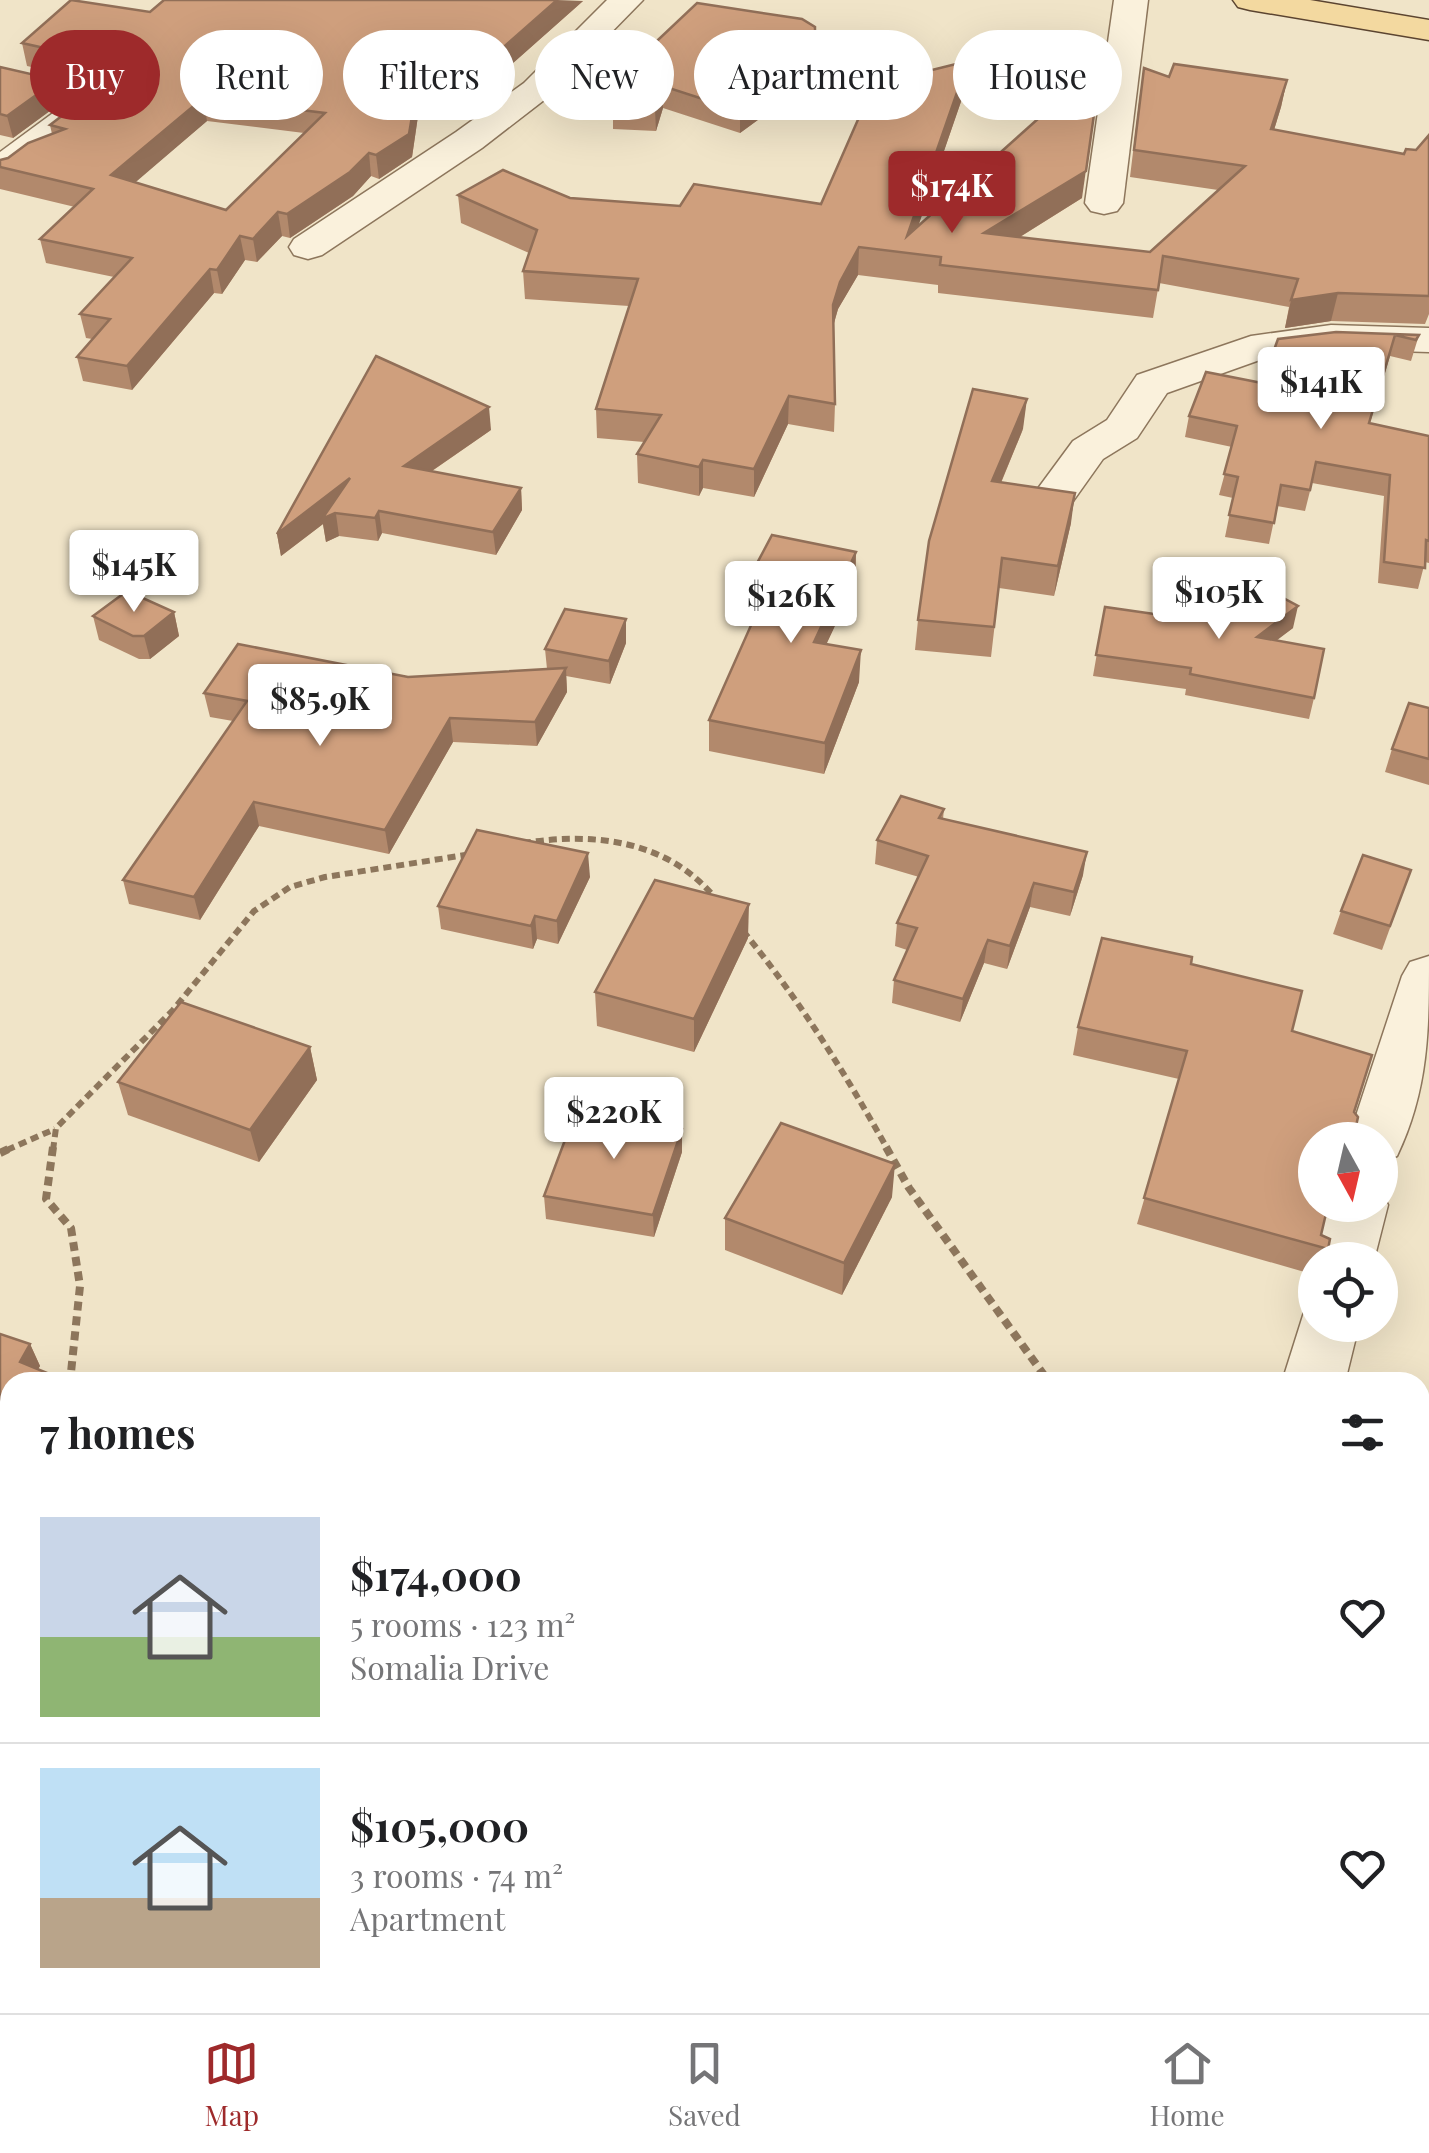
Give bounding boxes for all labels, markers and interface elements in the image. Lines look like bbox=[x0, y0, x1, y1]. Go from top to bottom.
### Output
chip: Buy bbox=[30, 30, 160, 120]
chip: Rent bbox=[180, 30, 323, 120]
chip: Filters bbox=[343, 30, 515, 120]
chip: New bbox=[535, 30, 674, 120]
chip: Apartment bbox=[694, 30, 933, 120]
chip: House bbox=[953, 30, 1122, 120]
pin: $174K bbox=[882, 151, 1022, 236]
text: $174K bbox=[910, 162, 994, 205]
pin: $141K bbox=[1251, 347, 1391, 432]
text: $141K bbox=[1280, 358, 1362, 401]
pin: $145K bbox=[64, 530, 204, 615]
text: $145K bbox=[91, 541, 177, 584]
pin: $105K bbox=[1149, 557, 1289, 642]
pin: $126K bbox=[721, 561, 861, 646]
text: $105K bbox=[1175, 568, 1263, 611]
text: $126K bbox=[747, 572, 835, 615]
pin: $85.9K bbox=[239, 664, 401, 749]
text: $85.9K bbox=[270, 675, 370, 718]
pin: $220K bbox=[544, 1077, 684, 1162]
text: $220K bbox=[566, 1088, 662, 1131]
north arrow bbox=[1298, 1122, 1398, 1222]
map controls bbox=[1298, 1122, 1398, 1342]
button: locate bbox=[1298, 1242, 1398, 1342]
text: 7 homes bbox=[40, 1404, 195, 1460]
icon: filters bbox=[1335, 1405, 1390, 1460]
text: $174,000 bbox=[350, 1546, 522, 1602]
icon: home bbox=[120, 1557, 240, 1677]
icon: heart bbox=[1335, 1590, 1390, 1645]
text: 5 rooms · 123 m² bbox=[350, 1602, 575, 1645]
text: Somalia Drive bbox=[350, 1645, 550, 1688]
text: $105,000 bbox=[350, 1797, 529, 1853]
icon: home bbox=[120, 1808, 240, 1928]
icon: heart bbox=[1335, 1841, 1390, 1896]
text: 3 rooms · 74 m² bbox=[350, 1853, 563, 1896]
text: Apartment bbox=[350, 1896, 505, 1939]
tab: Map bbox=[204, 2036, 259, 2133]
tab: Saved bbox=[668, 2036, 741, 2133]
tab: Home bbox=[1150, 2036, 1225, 2133]

